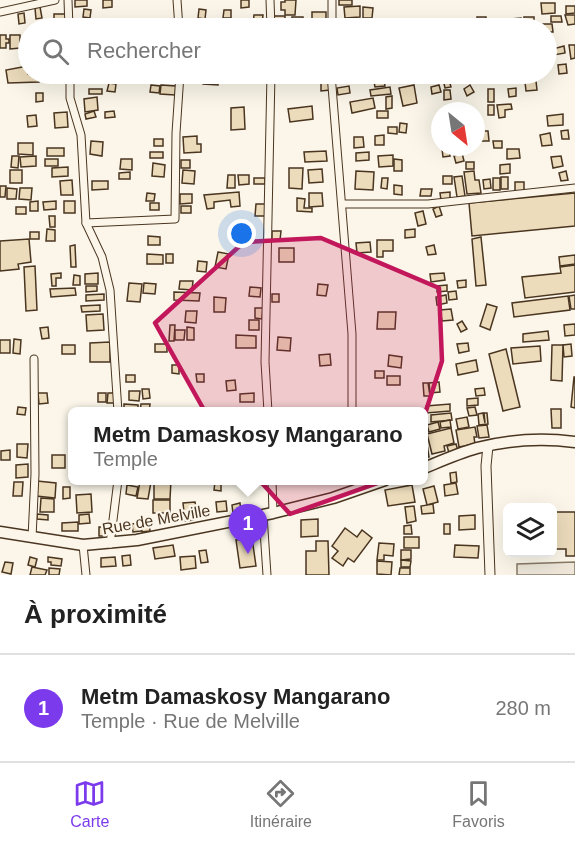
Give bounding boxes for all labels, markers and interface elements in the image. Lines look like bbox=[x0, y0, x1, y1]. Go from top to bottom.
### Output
search box bbox=[18, 18, 557, 84]
icon: search bbox=[39, 35, 72, 68]
text: Rechercher bbox=[87, 38, 201, 63]
north arrow bbox=[431, 102, 485, 156]
your location bbox=[227, 219, 256, 248]
popup bbox=[68, 407, 428, 485]
text: Metm Damaskosy Mangarano bbox=[93, 422, 403, 447]
text: Temple bbox=[93, 448, 158, 470]
street label: Rue de Melville bbox=[101, 502, 212, 537]
map controls bbox=[503, 503, 557, 557]
button: layers bbox=[503, 503, 557, 557]
pin: 1 bbox=[228, 504, 268, 554]
text: À proximité bbox=[24, 599, 167, 629]
text: Metm Damaskosy Mangarano bbox=[81, 684, 390, 709]
text: 1 bbox=[38, 697, 49, 719]
text: 280 m bbox=[495, 697, 551, 719]
text: Temple · Rue de Melville bbox=[81, 710, 300, 732]
tab: Carte bbox=[70, 777, 109, 831]
tab: Itinéraire bbox=[250, 777, 312, 831]
tab: Favoris bbox=[452, 777, 505, 831]

